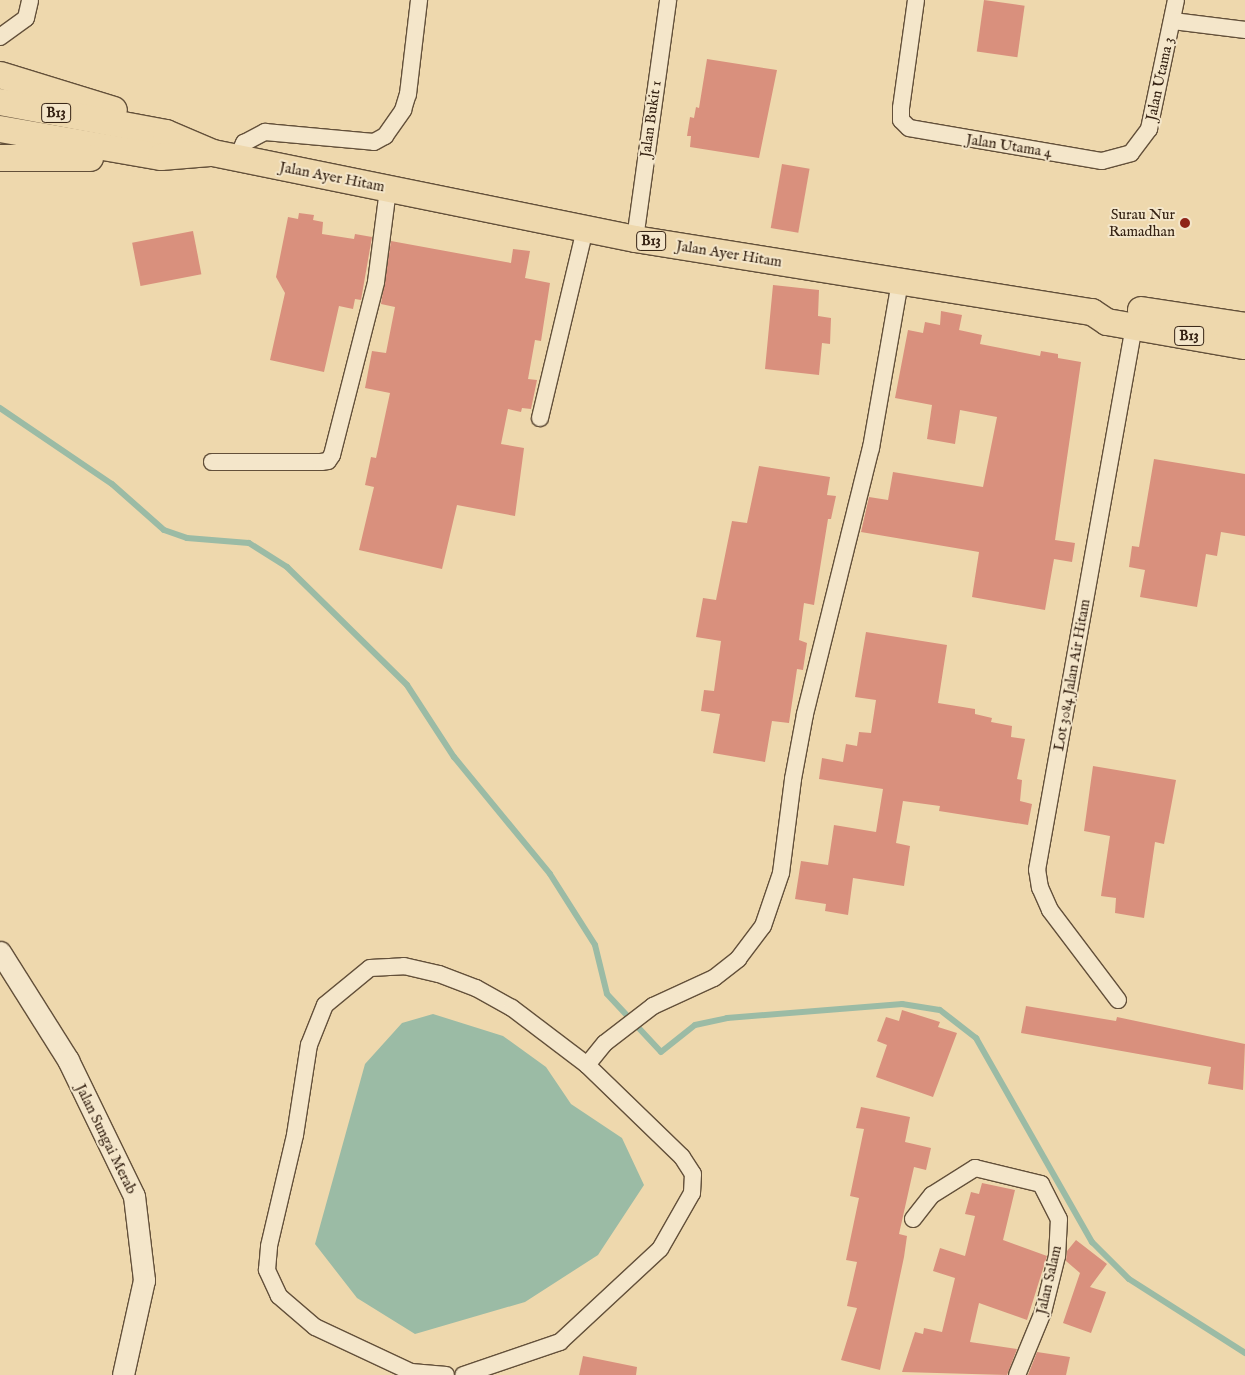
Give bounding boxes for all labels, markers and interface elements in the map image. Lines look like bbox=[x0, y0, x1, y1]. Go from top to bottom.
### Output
street label: Jalan Utama 3 bbox=[1142, 36, 1178, 122]
street label: Jalan Bukit 1 bbox=[637, 79, 665, 159]
road number: B13 bbox=[41, 102, 71, 125]
street label: Jalan Utama 4 bbox=[965, 130, 1053, 162]
street label: Jalan Ayer Hitam bbox=[278, 158, 386, 196]
place label: Surau Nur Ramadhan bbox=[1109, 205, 1175, 240]
marker: Surau Nur Ramadhan bbox=[1179, 217, 1191, 229]
road number: B13 bbox=[636, 230, 666, 252]
street label: Jalan Ayer Hitam bbox=[675, 237, 783, 271]
road number: B13 bbox=[1174, 324, 1204, 348]
street label: Lot 3084 Jalan Air Hitam bbox=[1050, 598, 1094, 752]
street label: Jalan Sungai Merab bbox=[72, 1081, 140, 1197]
street label: Jalan Salam bbox=[1032, 1244, 1066, 1316]

